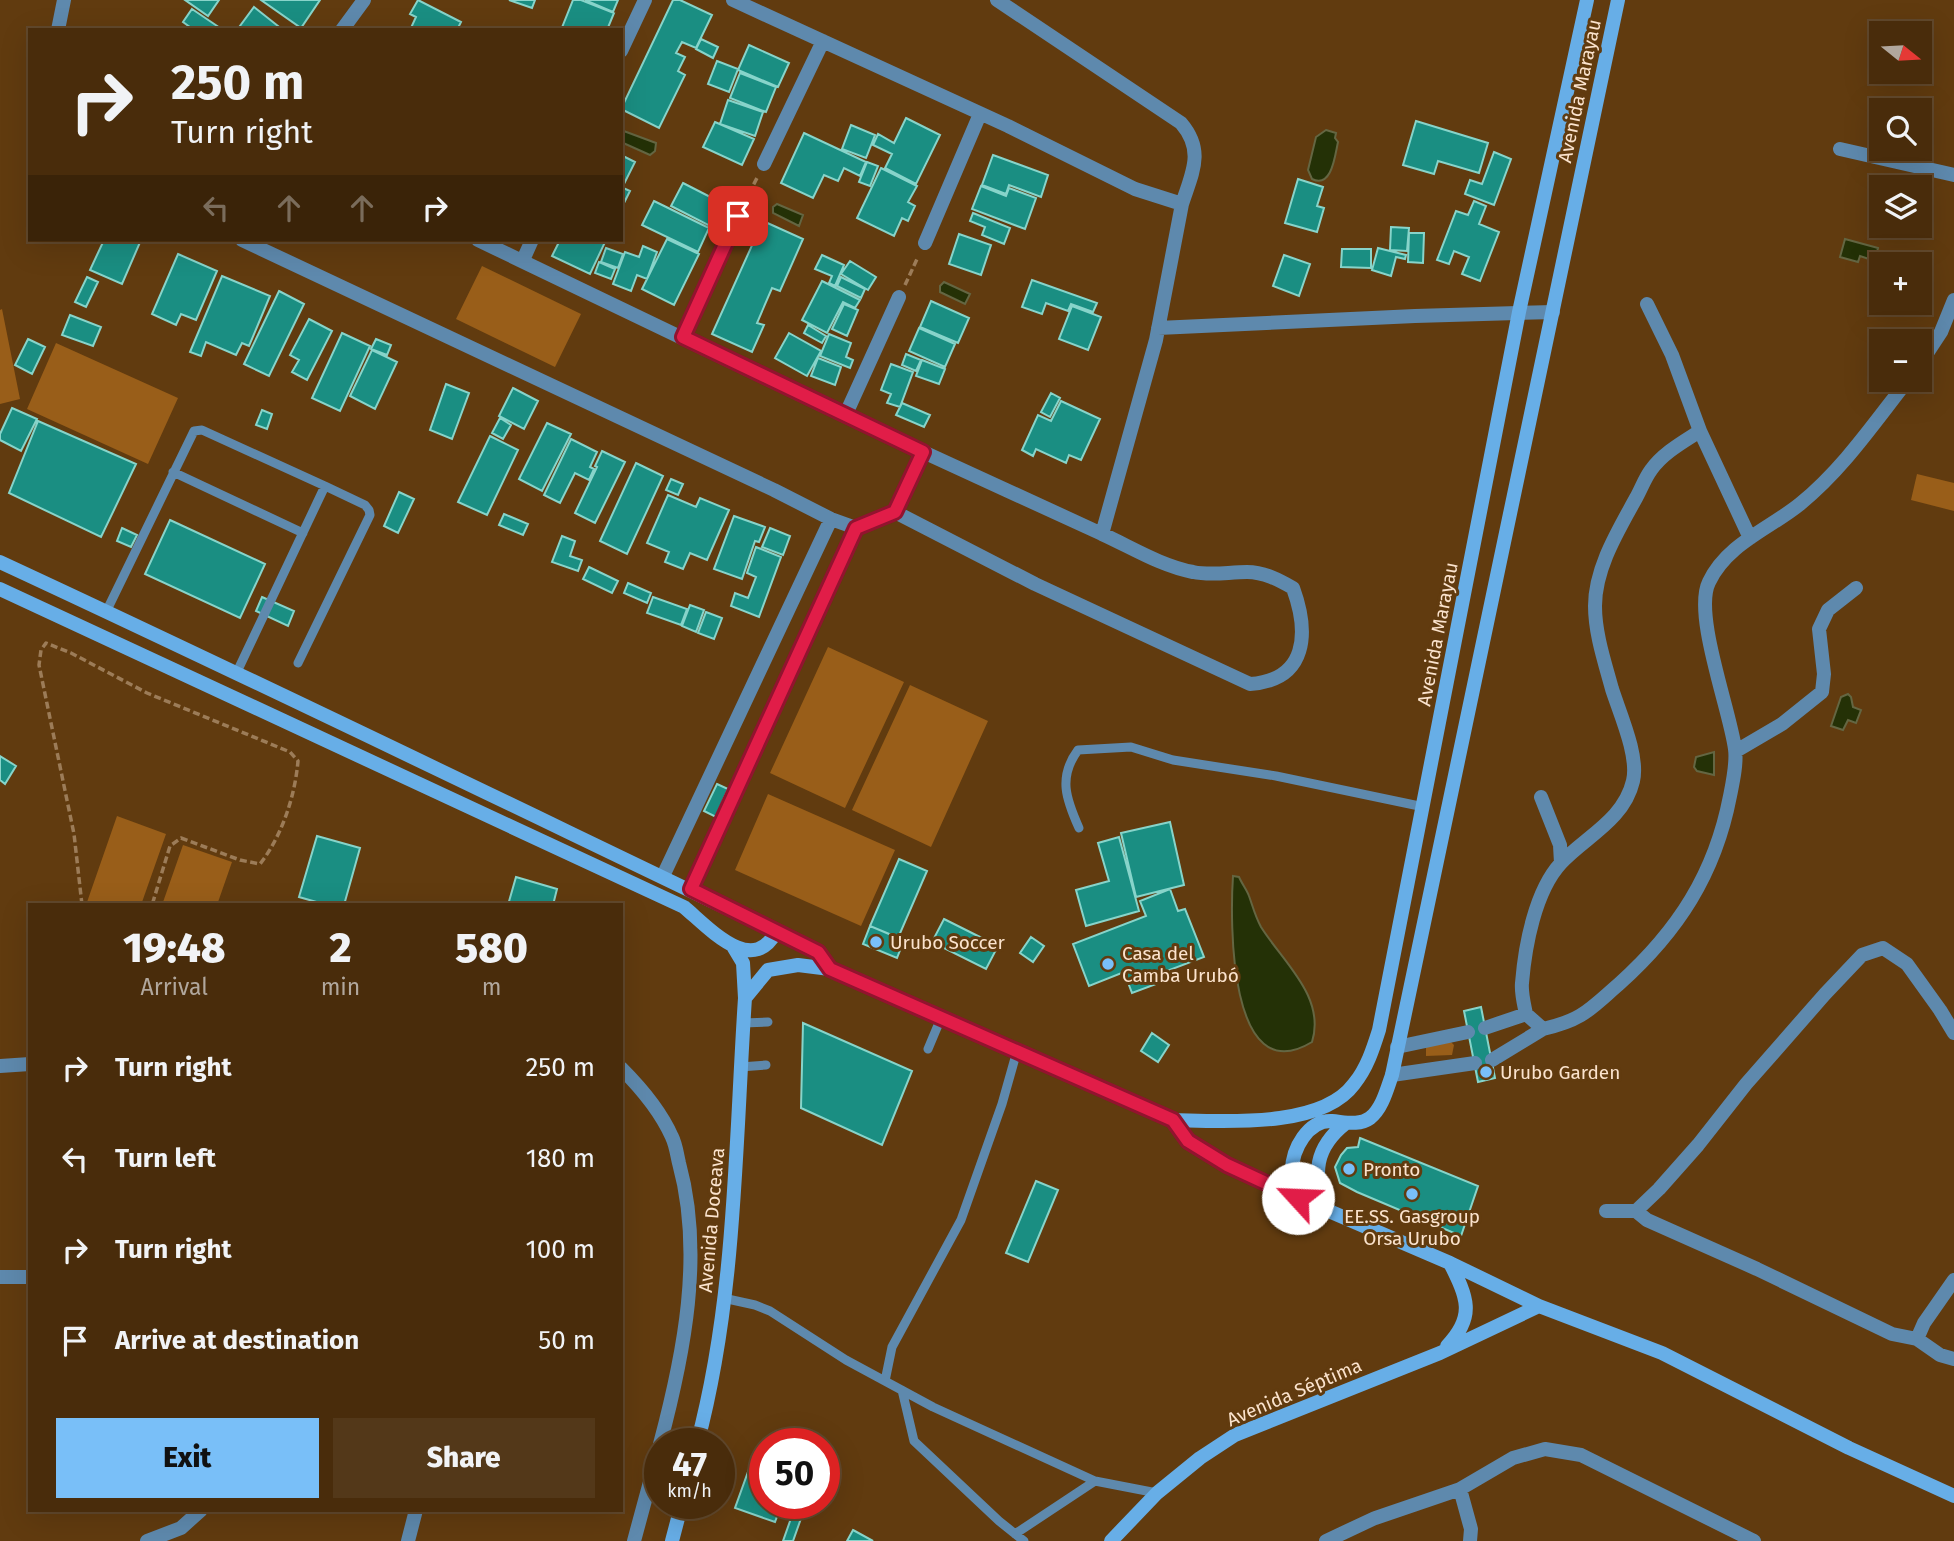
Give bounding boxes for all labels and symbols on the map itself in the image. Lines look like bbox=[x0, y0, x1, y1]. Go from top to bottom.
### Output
street label: Avenida Marayau bbox=[1553, 17, 1606, 165]
north arrow bbox=[1869, 21, 1932, 84]
pin bbox=[708, 186, 768, 246]
street label: Avenida Marayau bbox=[1412, 560, 1463, 708]
place label: Urubo Soccer bbox=[890, 931, 1006, 954]
marker: Urubo Soccer bbox=[868, 934, 884, 950]
place label: Casa del Camba Urubó bbox=[1122, 942, 1239, 987]
marker: Casa del Camba Urubó bbox=[1100, 956, 1116, 972]
place label: Urubo Garden bbox=[1500, 1061, 1620, 1084]
marker: Urubo Garden bbox=[1478, 1064, 1494, 1080]
street label: Avenida Doceava bbox=[694, 1147, 729, 1293]
place label: Pronto bbox=[1363, 1158, 1420, 1181]
position arrow bbox=[1261, 1161, 1335, 1235]
marker: Pronto bbox=[1341, 1161, 1357, 1177]
marker: EE.SS. Gasgroup Orsa Urubo bbox=[1404, 1186, 1420, 1202]
place label: EE.SS. Gasgroup Orsa Urubo bbox=[1344, 1205, 1480, 1250]
street label: Avenida Séptima bbox=[1223, 1354, 1365, 1431]
speed limit sign: 50 bbox=[749, 1428, 840, 1519]

